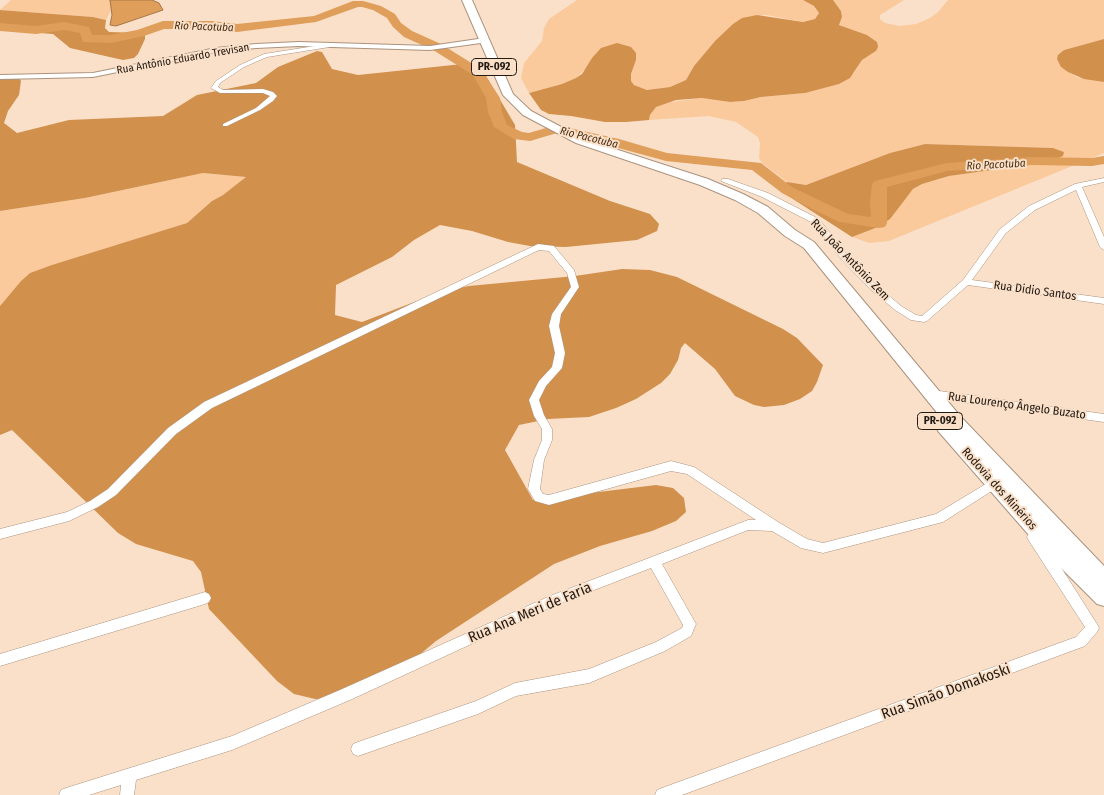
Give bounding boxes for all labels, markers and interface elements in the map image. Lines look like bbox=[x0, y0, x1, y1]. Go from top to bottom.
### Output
water label: Rio Pacotuba bbox=[174, 19, 234, 35]
street label: Rua Antônio Eduardo Trevisan bbox=[116, 41, 250, 77]
road number: PR-092 bbox=[472, 58, 516, 76]
water label: Rio Pacotuba bbox=[559, 124, 619, 152]
water label: Rio Pacotuba bbox=[966, 157, 1026, 173]
street label: Rua João Antônio Zem bbox=[807, 216, 893, 304]
street label: Rua Didio Santos bbox=[993, 278, 1077, 304]
street label: Rua Lourenço Ângelo Buzato bbox=[947, 389, 1087, 423]
road number: PR-092 bbox=[918, 412, 962, 430]
street label: Rodovia dos Minérios bbox=[958, 445, 1040, 533]
street label: Rua Ana Meri de Faria bbox=[465, 579, 595, 647]
street label: Rua Simão Domakoski bbox=[879, 660, 1013, 724]

